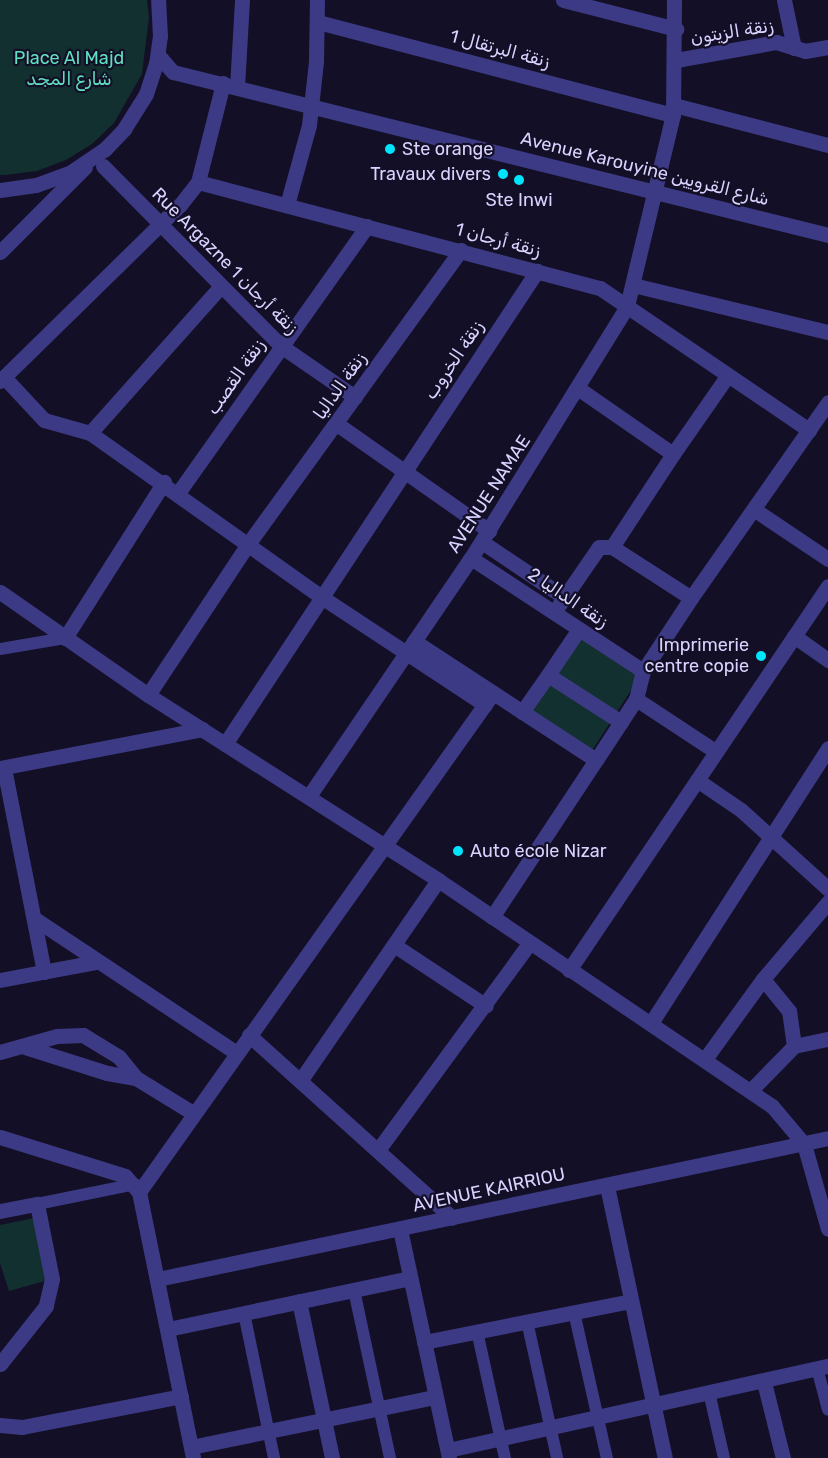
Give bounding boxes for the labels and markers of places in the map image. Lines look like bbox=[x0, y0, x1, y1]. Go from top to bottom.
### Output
place label: Ste orange bbox=[402, 138, 493, 160]
marker: Ste orange bbox=[383, 142, 397, 156]
place label: Travaux divers bbox=[370, 163, 491, 185]
marker: Travaux divers bbox=[496, 167, 510, 181]
marker: Ste Inwi bbox=[512, 173, 526, 187]
place label: Ste Inwi bbox=[485, 189, 553, 211]
place label: Imprimerie centre copie bbox=[645, 635, 749, 678]
marker: Imprimerie centre copie bbox=[754, 649, 768, 663]
place label: Auto école Nizar bbox=[470, 840, 607, 862]
marker: Auto école Nizar bbox=[451, 844, 465, 858]

